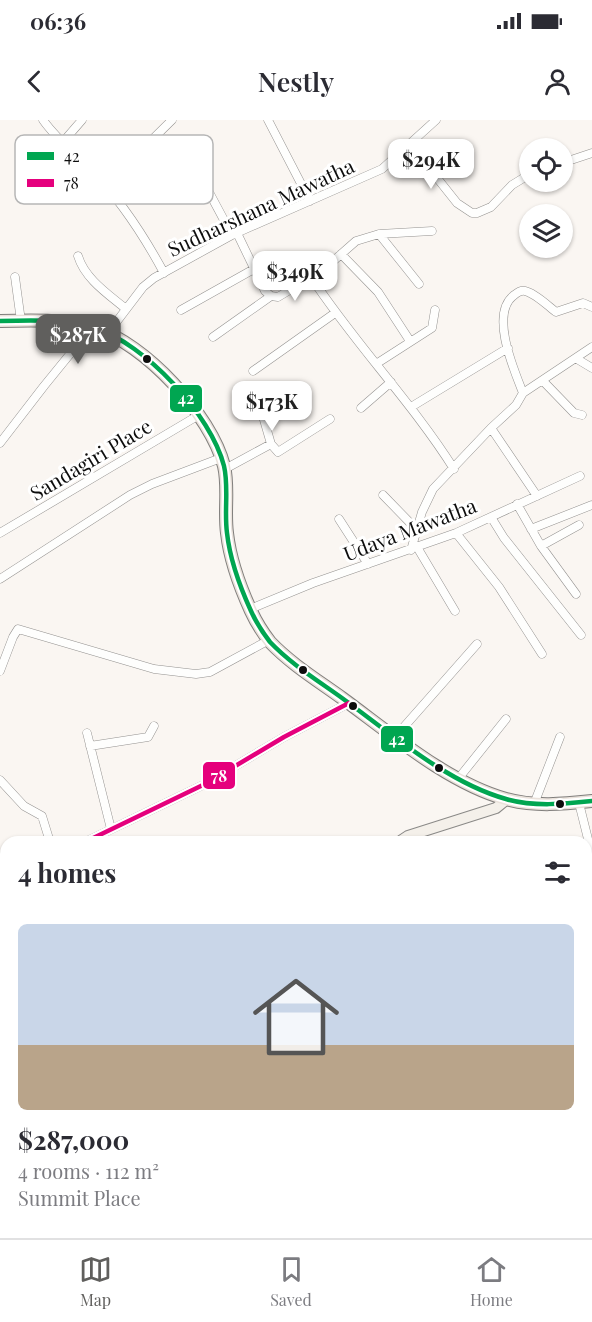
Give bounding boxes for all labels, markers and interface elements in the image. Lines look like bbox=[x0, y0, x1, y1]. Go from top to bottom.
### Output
text: 06:36 bbox=[30, 6, 86, 36]
text: Nestly bbox=[258, 63, 334, 99]
icon: back bbox=[18, 65, 51, 98]
icon: person bbox=[541, 65, 574, 98]
legend bbox=[15, 135, 213, 204]
map controls bbox=[519, 138, 573, 258]
button: locate bbox=[519, 138, 573, 192]
pin: $294K bbox=[389, 139, 473, 190]
text: 42 bbox=[64, 145, 80, 166]
text: $294K bbox=[402, 145, 460, 172]
street label: Sudharshana Mawatha bbox=[163, 151, 358, 262]
text: 78 bbox=[64, 172, 79, 193]
button: layers bbox=[519, 204, 573, 258]
pin: $349K bbox=[253, 251, 337, 302]
text: $349K bbox=[266, 257, 324, 284]
pin: $287K bbox=[36, 314, 120, 365]
text: $287K bbox=[50, 320, 106, 347]
unlabelled marker bbox=[141, 353, 153, 365]
pin: $173K bbox=[230, 381, 314, 432]
line badge: 42 bbox=[169, 384, 203, 413]
text: 42 bbox=[178, 387, 194, 408]
text: $173K bbox=[246, 387, 298, 414]
street label: Sandagiri Place bbox=[24, 412, 156, 506]
street label: Udaya Mawatha bbox=[339, 491, 480, 566]
unlabelled marker bbox=[297, 664, 309, 676]
unlabelled marker bbox=[347, 700, 359, 712]
line badge: 42 bbox=[380, 725, 414, 753]
text: 42 bbox=[389, 728, 405, 749]
line badge: 78 bbox=[202, 761, 236, 790]
unlabelled marker bbox=[433, 762, 445, 774]
text: 78 bbox=[211, 765, 227, 786]
unlabelled marker bbox=[554, 798, 566, 810]
text: 4 homes bbox=[18, 855, 116, 890]
icon: filters bbox=[541, 856, 574, 889]
icon: home bbox=[242, 963, 350, 1071]
text: $287,000 bbox=[18, 1122, 129, 1157]
text: 4 rooms · 112 m² bbox=[18, 1157, 159, 1184]
text: Summit Place bbox=[18, 1184, 141, 1211]
tab: Map bbox=[79, 1253, 112, 1310]
tab: Saved bbox=[270, 1253, 312, 1310]
tab: Home bbox=[470, 1253, 513, 1310]

